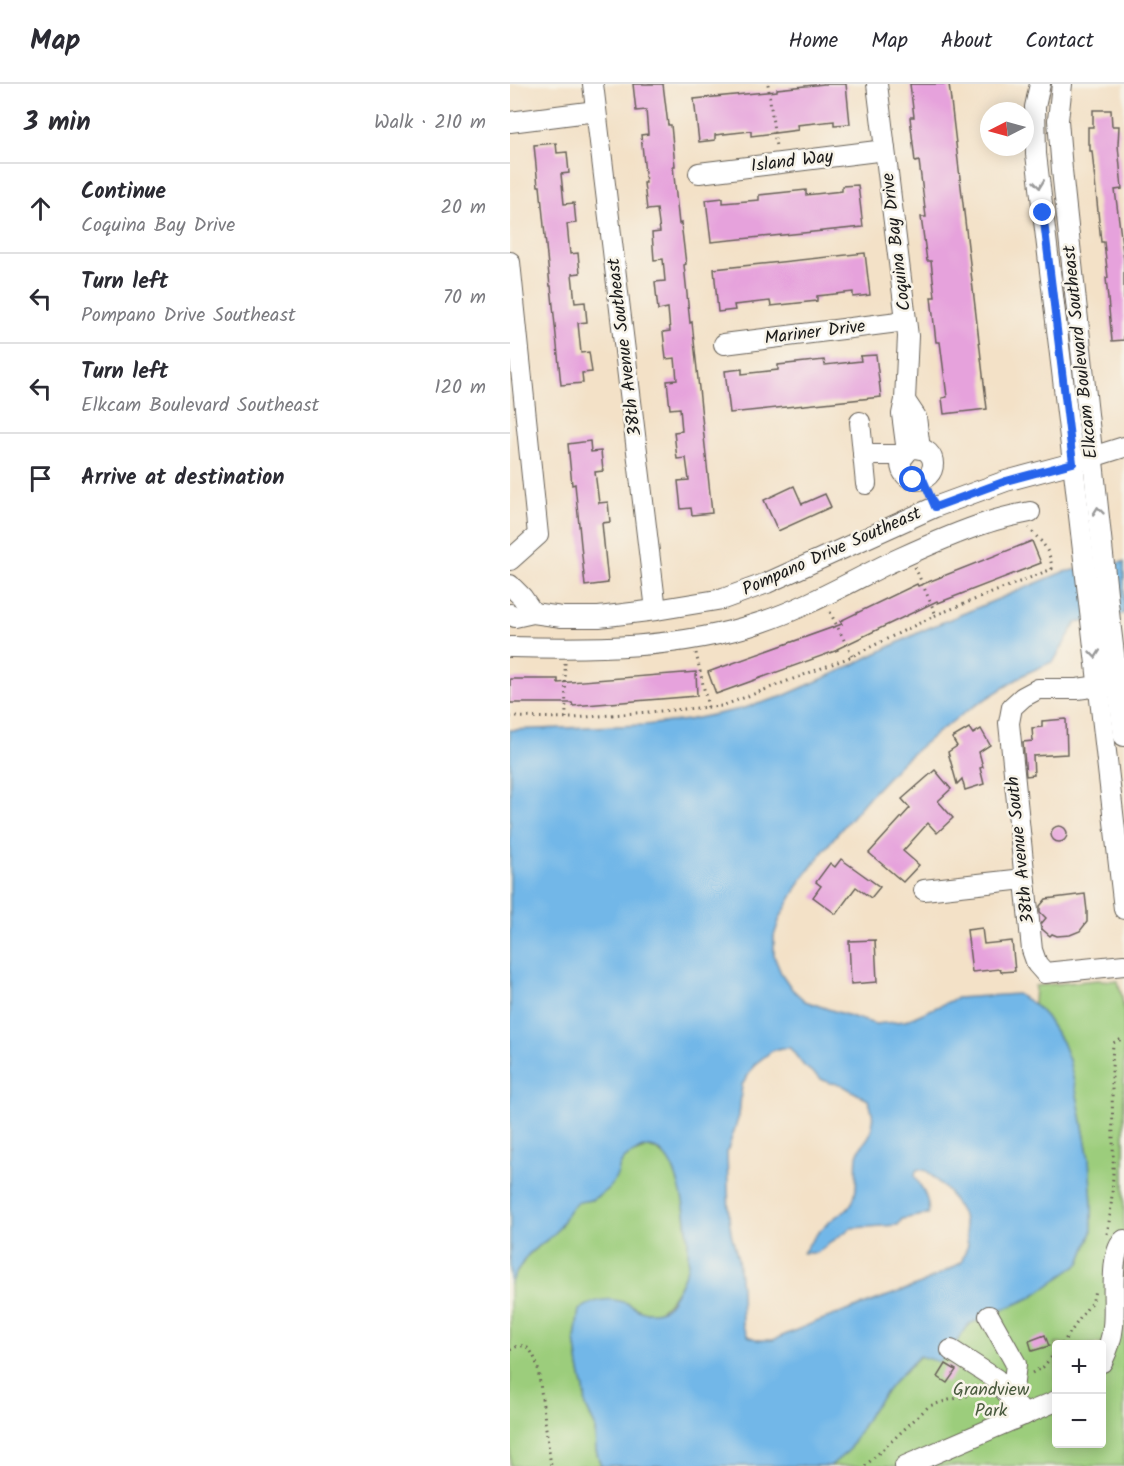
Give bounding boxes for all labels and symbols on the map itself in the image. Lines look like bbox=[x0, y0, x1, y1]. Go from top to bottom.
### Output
north arrow bbox=[980, 102, 1034, 156]
street label: Island Way bbox=[749, 142, 835, 181]
street label: Coquina Bay Drive bbox=[874, 171, 920, 313]
one-way arrow bbox=[1033, 179, 1045, 188]
route end bbox=[1029, 199, 1055, 225]
street label: Elkcam Boulevard Southeast bbox=[1055, 243, 1107, 460]
street label: 38th Avenue Southeast bbox=[600, 255, 650, 438]
street label: Mariner Drive bbox=[763, 312, 867, 354]
route start bbox=[899, 466, 925, 492]
street label: Pompano Drive Southeast bbox=[738, 499, 927, 605]
one-way arrow bbox=[1093, 506, 1105, 516]
one-way arrow bbox=[1088, 650, 1101, 659]
street label: 38th Avenue South bbox=[999, 775, 1043, 925]
park label: Grandview Park bbox=[953, 1376, 1030, 1426]

